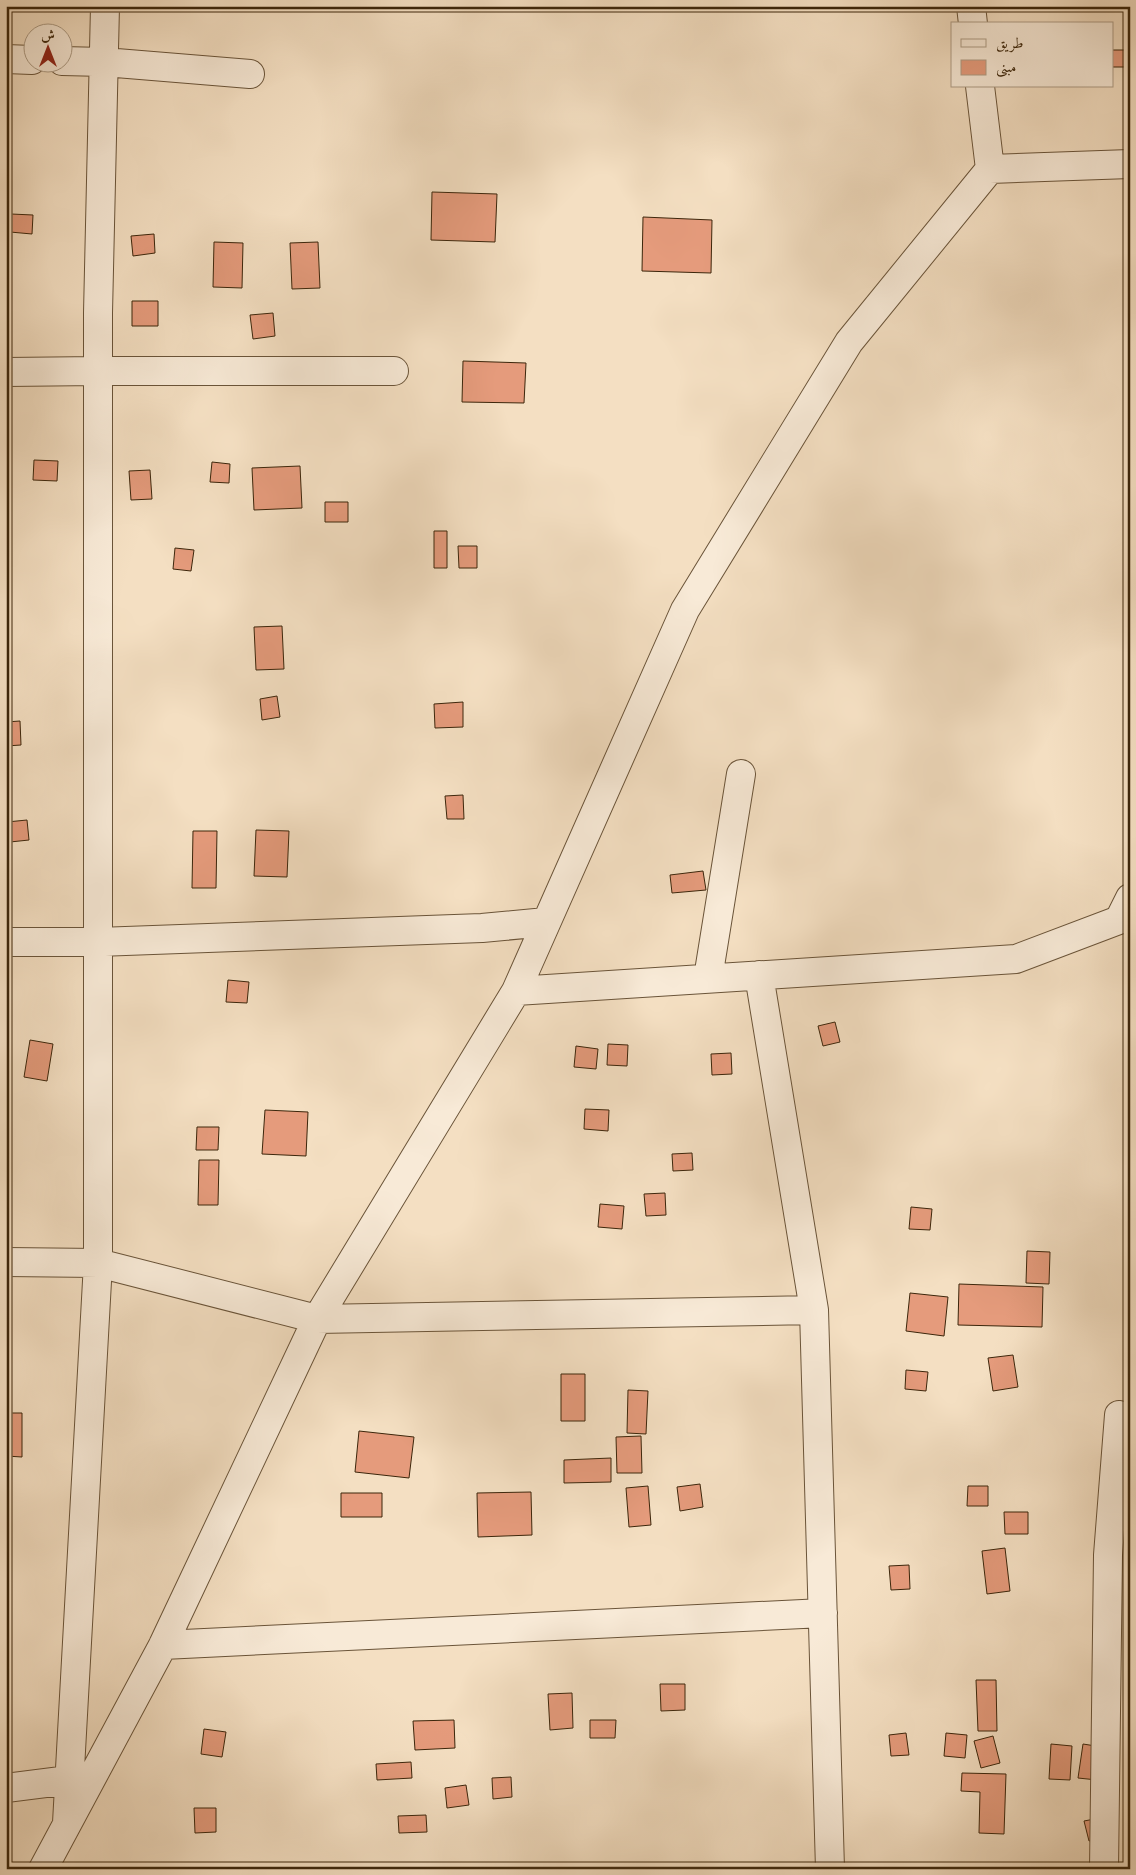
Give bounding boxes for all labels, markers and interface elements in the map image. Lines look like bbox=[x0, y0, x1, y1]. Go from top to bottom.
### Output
north arrow bbox=[22, 22, 72, 72]
legend bbox=[951, 22, 1114, 88]
text: ش bbox=[41, 29, 55, 43]
text: طريق bbox=[996, 37, 1023, 53]
text: مبنى bbox=[996, 61, 1016, 78]

